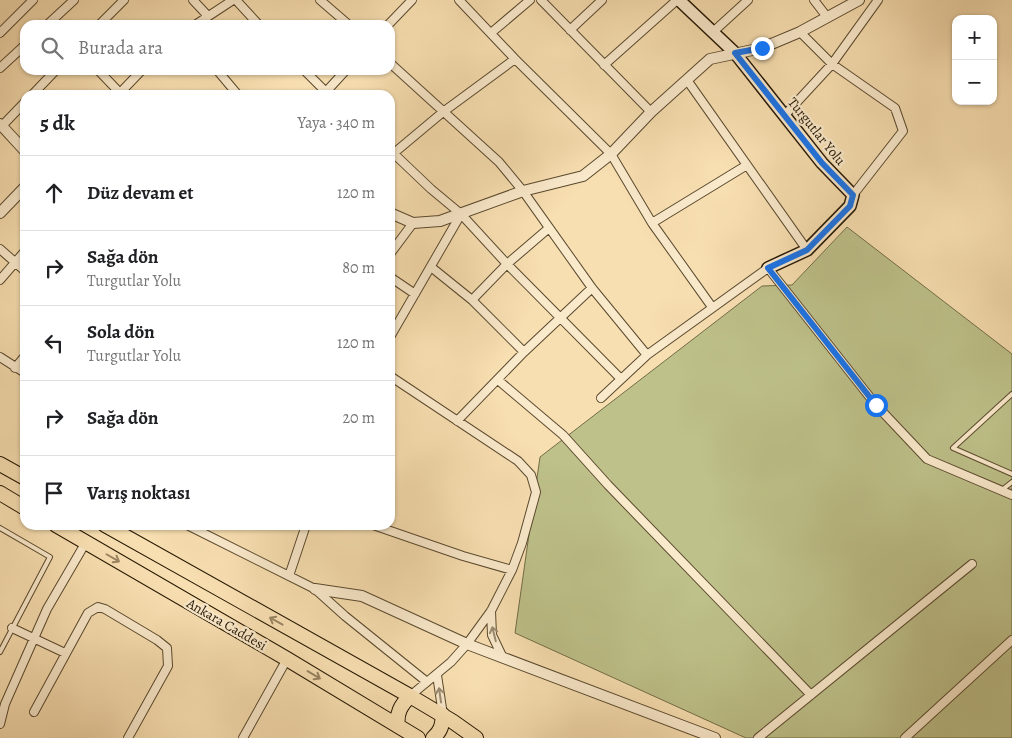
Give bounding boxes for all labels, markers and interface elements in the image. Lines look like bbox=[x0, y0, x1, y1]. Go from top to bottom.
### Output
map controls bbox=[952, 15, 997, 105]
button: + bbox=[952, 15, 997, 60]
search box bbox=[20, 20, 395, 75]
icon: search bbox=[38, 34, 66, 62]
text: Burada ara bbox=[78, 35, 163, 61]
route end bbox=[751, 37, 774, 60]
button: − bbox=[952, 60, 997, 105]
street label: Turgutlar Yolu bbox=[783, 93, 850, 170]
text: 5 dk bbox=[40, 109, 75, 137]
text: Yaya · 340 m bbox=[297, 112, 375, 134]
icon: ahead bbox=[40, 179, 68, 207]
text: Düz devam et bbox=[87, 180, 194, 206]
text: 120 m bbox=[337, 182, 375, 204]
text: Sağa dön bbox=[87, 244, 159, 270]
icon: right bbox=[40, 254, 68, 282]
text: 80 m bbox=[342, 257, 375, 279]
text: Turgutlar Yolu bbox=[87, 270, 181, 292]
text: Sola dön bbox=[87, 319, 155, 345]
icon: left bbox=[40, 329, 68, 357]
text: 120 m bbox=[337, 332, 375, 354]
text: Turgutlar Yolu bbox=[87, 345, 181, 367]
route start bbox=[865, 394, 888, 417]
icon: right bbox=[40, 404, 68, 432]
text: Sağa dön bbox=[87, 405, 159, 431]
text: 20 m bbox=[342, 407, 375, 429]
icon: arrive bbox=[40, 479, 68, 507]
text: Varış noktası bbox=[87, 480, 190, 506]
one-way arrow bbox=[106, 553, 121, 563]
street label: Ankara Caddesi bbox=[182, 593, 270, 655]
one-way arrow bbox=[269, 616, 284, 626]
one-way arrow bbox=[488, 627, 498, 643]
one-way arrow bbox=[306, 671, 320, 681]
one-way arrow bbox=[434, 688, 444, 704]

